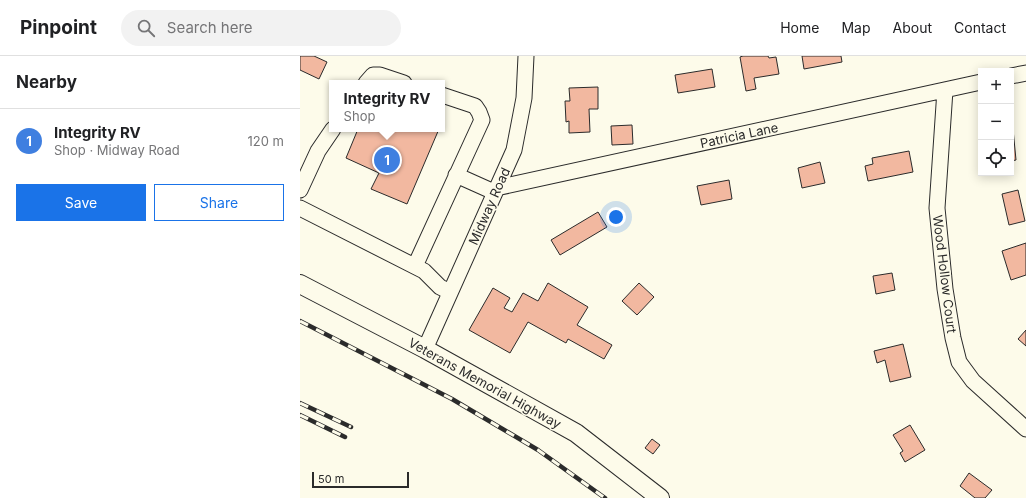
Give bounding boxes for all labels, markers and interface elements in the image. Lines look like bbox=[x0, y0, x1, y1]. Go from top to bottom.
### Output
search box bbox=[121, 10, 401, 46]
text: Pinpoint bbox=[20, 16, 97, 39]
icon: search bbox=[135, 17, 157, 39]
text: Search here bbox=[167, 18, 253, 37]
text: Home bbox=[780, 19, 819, 36]
text: Map bbox=[841, 19, 871, 36]
text: About bbox=[893, 19, 932, 36]
text: Contact bbox=[954, 19, 1006, 36]
map controls bbox=[978, 68, 1014, 176]
button: + bbox=[978, 68, 1014, 104]
text: Nearby bbox=[16, 72, 77, 92]
popup bbox=[329, 80, 445, 132]
text: Integrity RV bbox=[344, 89, 430, 108]
button: − bbox=[978, 104, 1014, 140]
text: Shop bbox=[344, 108, 375, 124]
street label: Patricia Lane bbox=[698, 119, 780, 151]
text: Integrity RV bbox=[54, 123, 141, 142]
text: 1 bbox=[26, 133, 32, 149]
text: 120 m bbox=[248, 133, 284, 149]
button: locate bbox=[978, 140, 1014, 176]
text: Shop · Midway Road bbox=[54, 142, 180, 158]
pin: 1 bbox=[374, 145, 400, 175]
street label: Midway Road bbox=[465, 165, 513, 247]
button: Save bbox=[16, 184, 146, 221]
button: Share bbox=[154, 184, 284, 221]
your location bbox=[606, 207, 626, 227]
street label: Wood Hollow Court bbox=[930, 214, 960, 334]
street label: Veterans Memorial Highway bbox=[406, 334, 564, 432]
scale bar bbox=[312, 470, 409, 489]
text: 50 m bbox=[318, 472, 344, 486]

